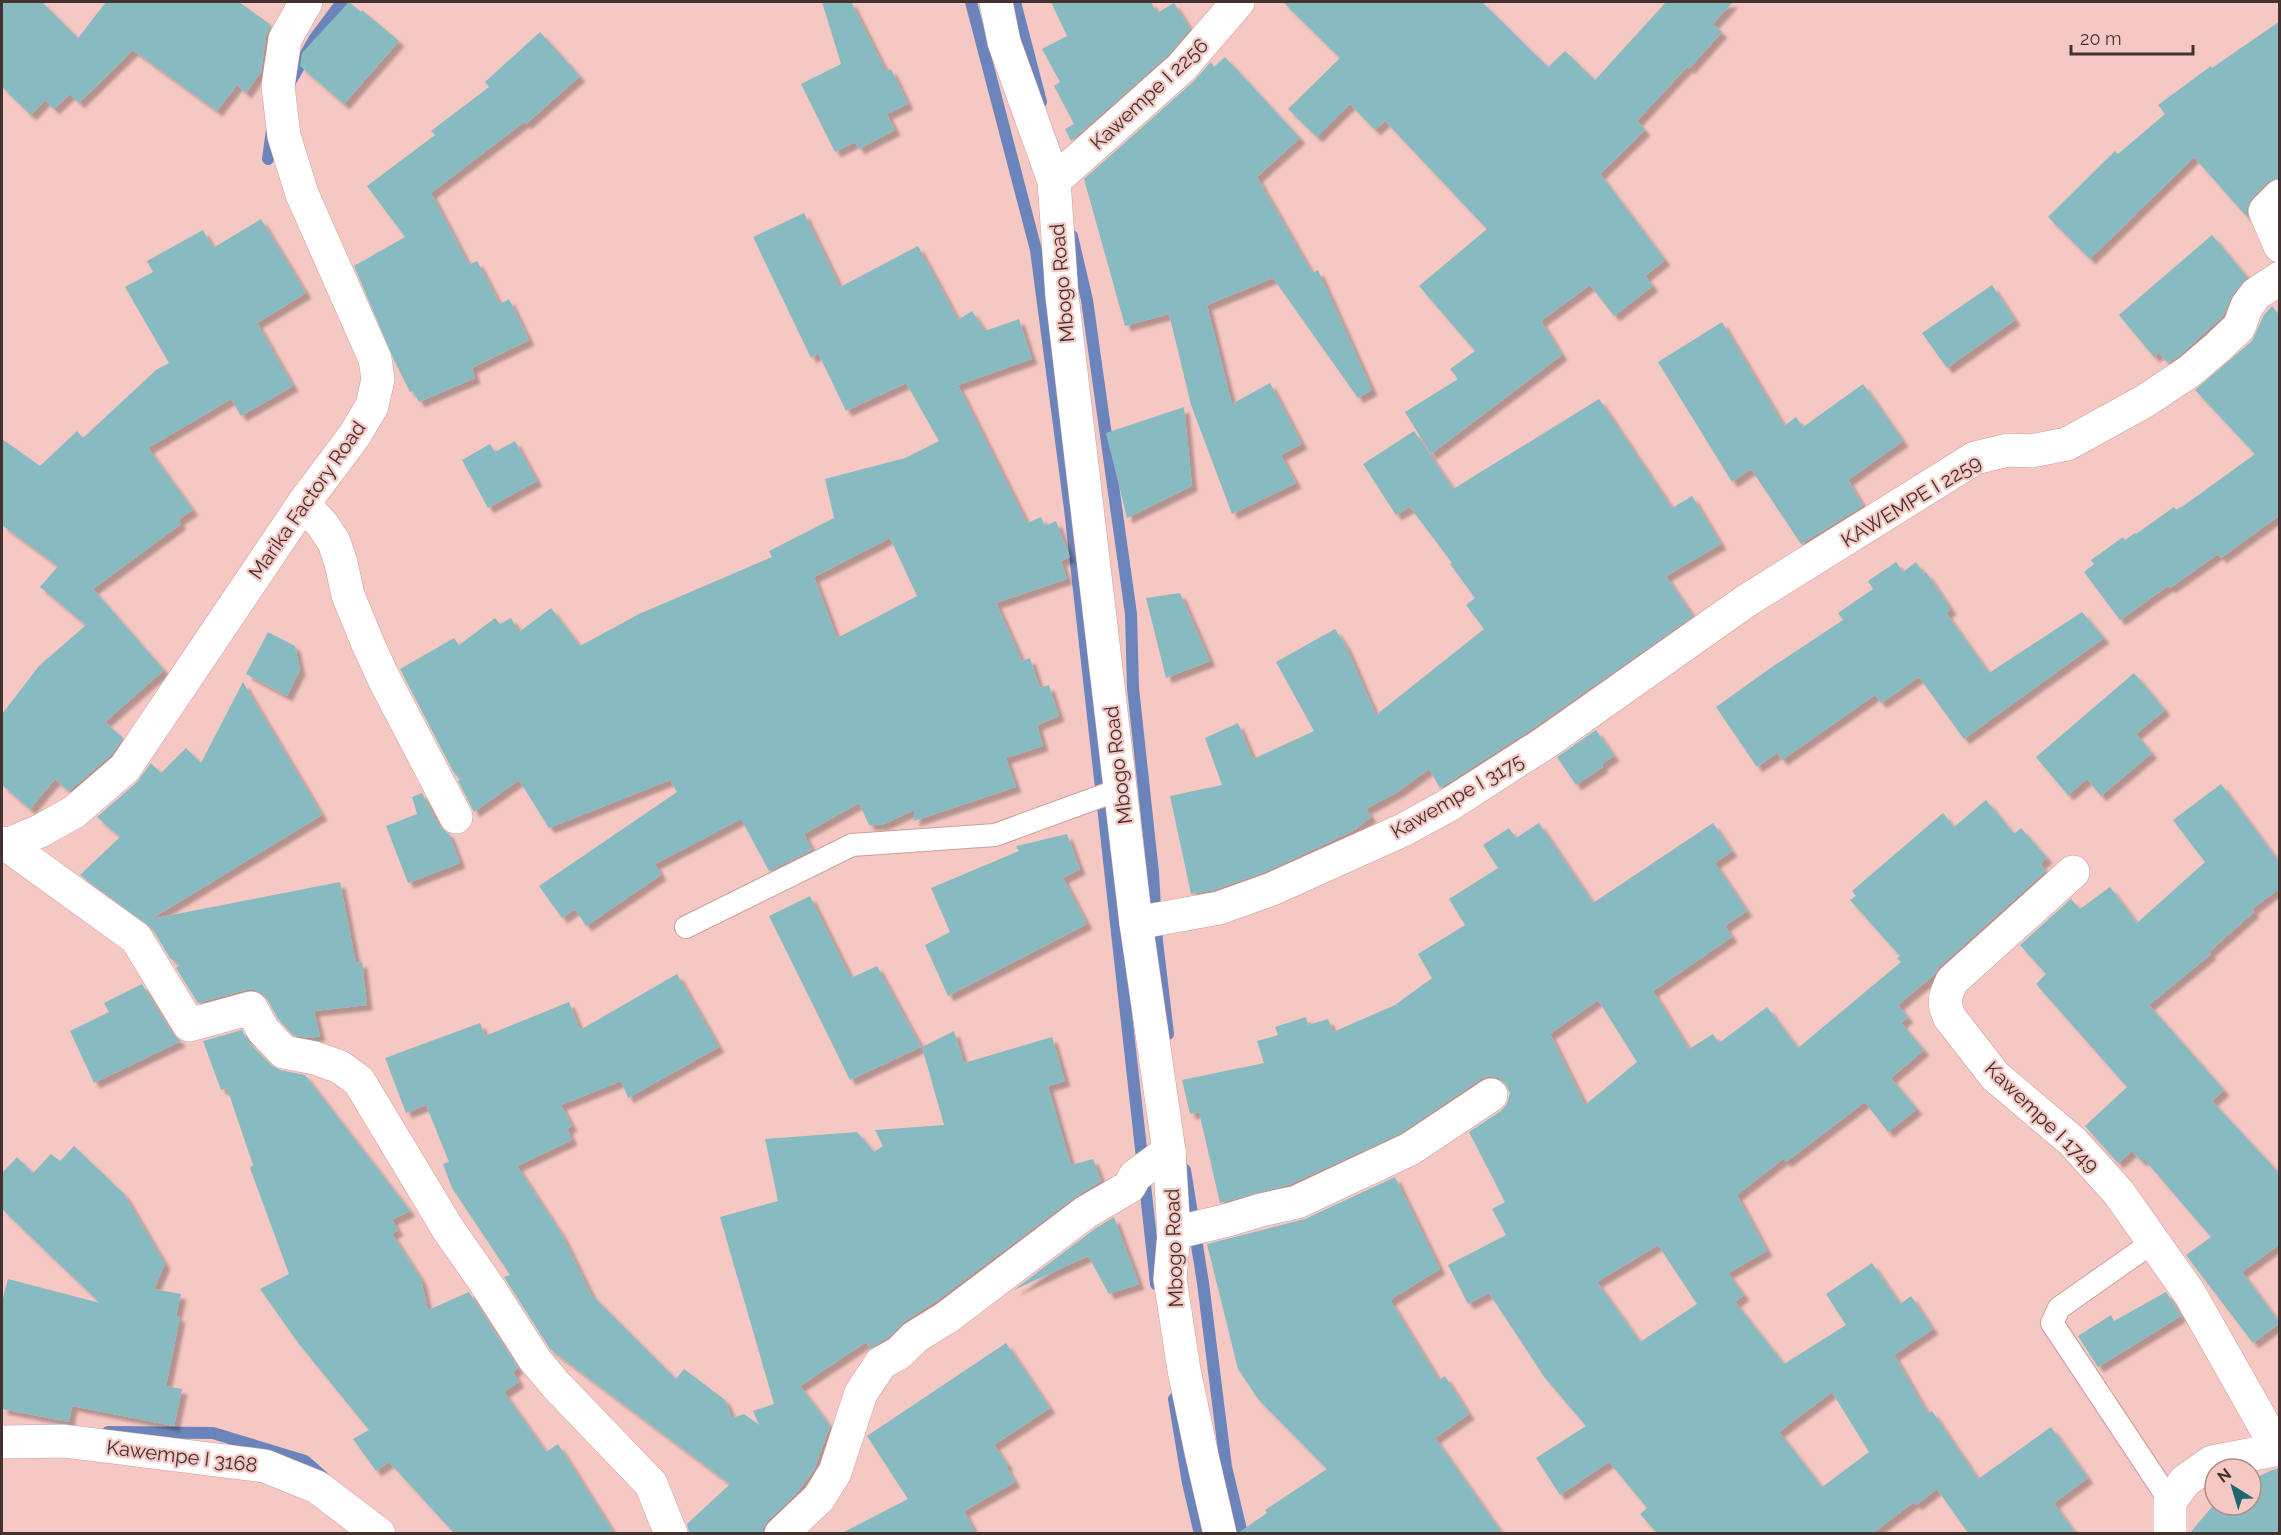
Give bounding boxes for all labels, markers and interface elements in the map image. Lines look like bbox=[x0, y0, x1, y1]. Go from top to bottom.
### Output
scale bar bbox=[2071, 18, 2192, 56]
text: 20 m bbox=[2080, 28, 2122, 49]
street label: Kawempe I 2256 bbox=[1085, 33, 1213, 155]
street label: Mbogo Road bbox=[1045, 223, 1079, 343]
street label: Marika Factory Road bbox=[243, 416, 371, 584]
street label: KAWEMPE I 2259 bbox=[1837, 450, 1985, 552]
street label: Mbogo Road bbox=[1099, 704, 1137, 826]
street label: Kawempe I 3175 bbox=[1386, 748, 1528, 844]
street label: Kawempe I 1749 bbox=[1980, 1056, 2104, 1178]
street label: Mbogo Road bbox=[1160, 1188, 1188, 1308]
street label: Kawempe I 3168 bbox=[105, 1435, 259, 1477]
north arrow bbox=[2203, 1457, 2263, 1517]
text: N bbox=[2214, 1464, 2235, 1487]

